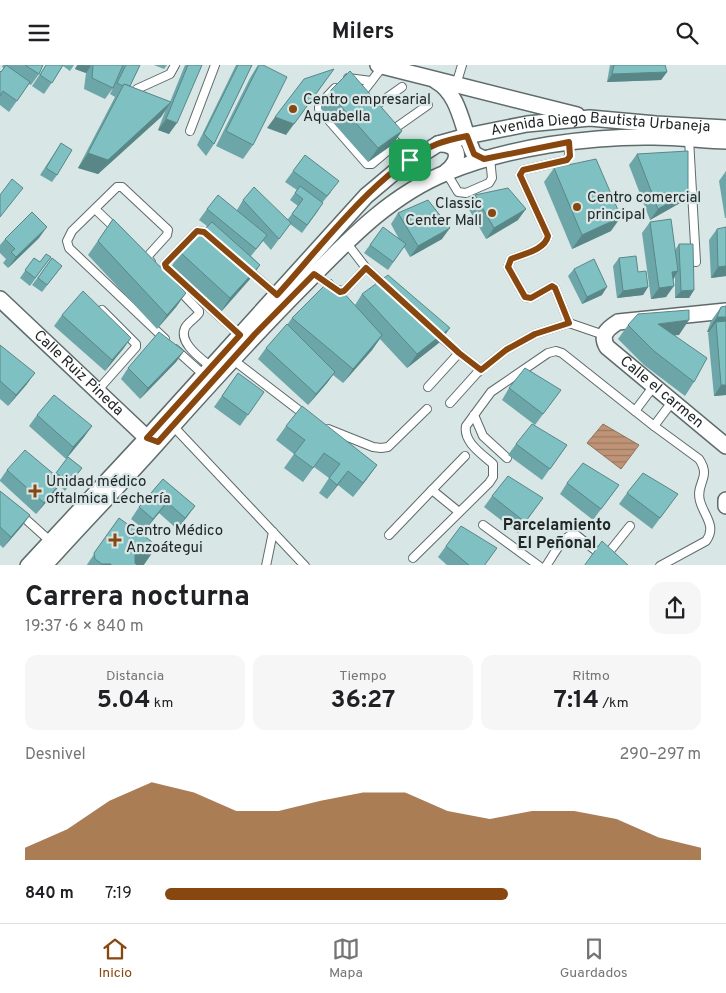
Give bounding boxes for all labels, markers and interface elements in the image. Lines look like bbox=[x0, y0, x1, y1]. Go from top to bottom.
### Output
icon: menu bbox=[25, 19, 53, 47]
text: Milers bbox=[332, 19, 394, 46]
icon: search bbox=[673, 19, 701, 47]
place label: Centro empresarial Aquabella bbox=[303, 91, 431, 127]
marker: Centro empresarial Aquabella bbox=[287, 103, 299, 115]
street label: Avenida Diego Bautista Urbaneja bbox=[489, 109, 711, 141]
pin bbox=[389, 139, 431, 181]
icon: arrive bbox=[396, 146, 424, 174]
place label: Centro comercial principal bbox=[587, 189, 701, 225]
place label: Classic Center Mall bbox=[405, 195, 482, 231]
marker: Centro comercial principal bbox=[571, 201, 583, 213]
marker: Classic Center Mall bbox=[486, 207, 498, 219]
street label: Calle Ruiz Pineda bbox=[30, 326, 127, 420]
street label: Calle el carmen bbox=[616, 352, 707, 433]
place label: Unidad médico oftalmica Lechería bbox=[46, 473, 171, 509]
marker: Unidad médico oftalmica Lechería bbox=[28, 484, 42, 498]
district label: Parcelamiento El Peñonal bbox=[503, 516, 611, 554]
place label: Centro Médico Anzoátegui bbox=[126, 522, 223, 558]
marker: Centro Médico Anzoátegui bbox=[108, 533, 122, 547]
text: Carrera nocturna bbox=[25, 580, 250, 616]
button: share bbox=[649, 582, 701, 634]
text: 19:37 · 6 × 840 m bbox=[25, 617, 144, 637]
text: Distancia bbox=[106, 668, 164, 685]
text: Tiempo bbox=[339, 668, 387, 685]
text: Ritmo bbox=[572, 668, 610, 685]
text: 5.04 bbox=[97, 685, 151, 717]
text: 36:27 bbox=[331, 685, 395, 717]
text: 7:14 bbox=[553, 685, 599, 717]
text: km bbox=[151, 695, 173, 712]
text: /km bbox=[599, 695, 629, 712]
text: Desnivel bbox=[25, 745, 86, 765]
text: 290–297 m bbox=[619, 745, 701, 765]
text: 840 m bbox=[25, 884, 74, 904]
text: 7:19 bbox=[105, 884, 132, 904]
tab: Inicio bbox=[98, 935, 132, 982]
tab: Mapa bbox=[329, 935, 363, 982]
tab: Guardados bbox=[560, 935, 628, 982]

